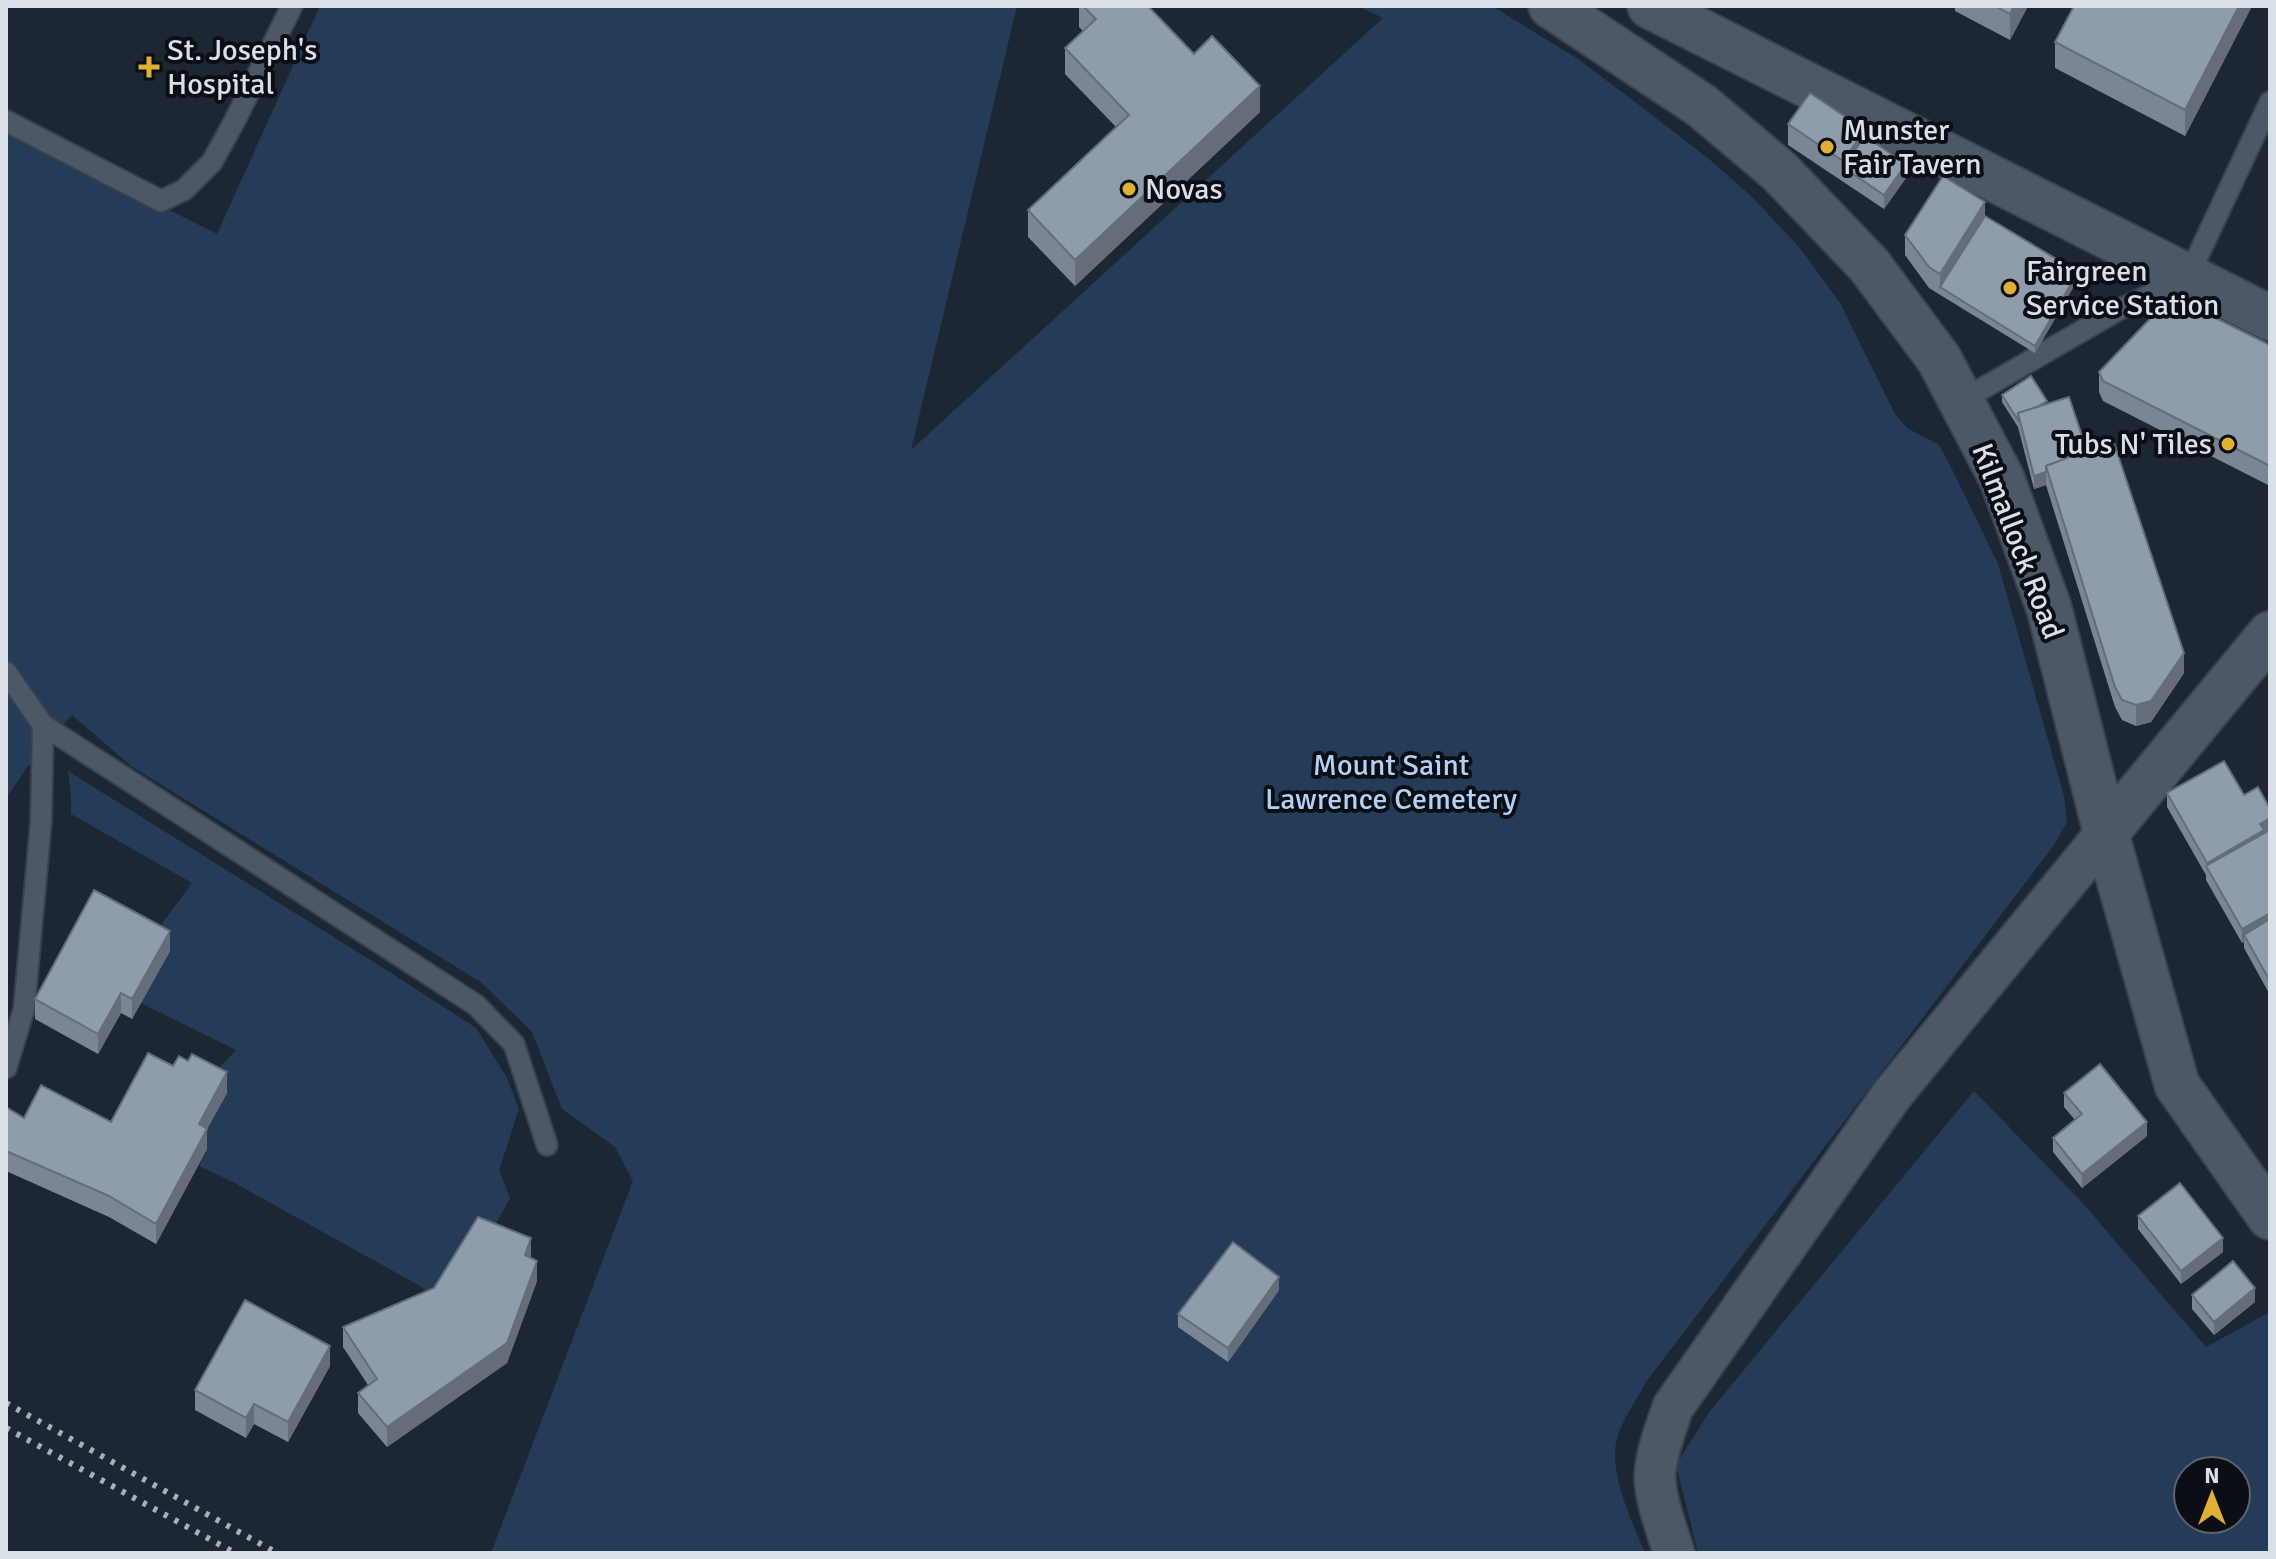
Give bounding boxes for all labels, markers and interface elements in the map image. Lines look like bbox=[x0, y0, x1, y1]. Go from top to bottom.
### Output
place label: St. Joseph's Hospital bbox=[167, 32, 317, 103]
marker: St. Joseph's Hospital bbox=[138, 56, 160, 78]
place label: Munster Fair Tavern bbox=[1843, 112, 1982, 183]
marker: Munster Fair Tavern bbox=[1818, 138, 1836, 156]
place label: Novas bbox=[1145, 171, 1223, 208]
marker: Novas bbox=[1120, 180, 1138, 198]
place label: Fairgreen Service Station bbox=[2026, 253, 2219, 324]
marker: Fairgreen Service Station bbox=[2001, 279, 2019, 297]
place label: Tubs N' Tiles bbox=[2055, 426, 2212, 463]
marker: Tubs N' Tiles bbox=[2219, 435, 2237, 453]
street label: Kilmallock Road bbox=[1963, 438, 2072, 644]
park label: Mount Saint Lawrence Cemetery bbox=[1265, 747, 1517, 818]
north arrow bbox=[2172, 1455, 2252, 1535]
text: N bbox=[2204, 1462, 2220, 1489]

